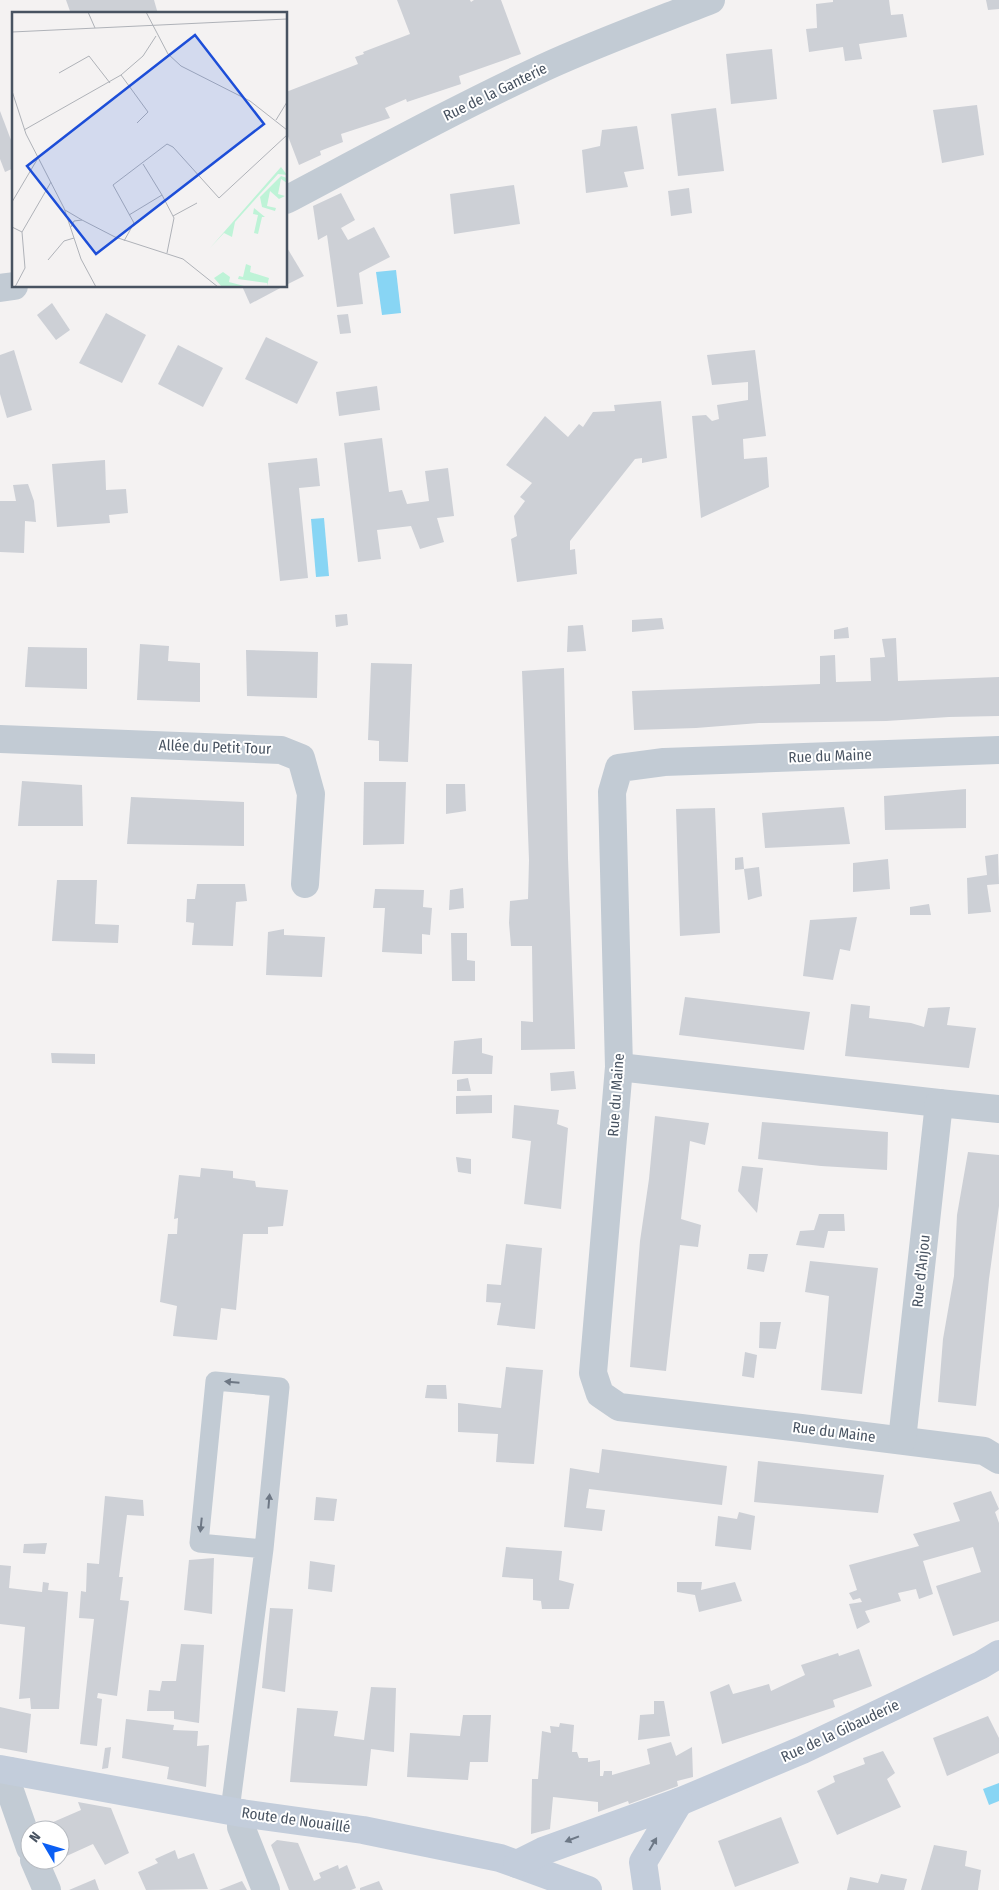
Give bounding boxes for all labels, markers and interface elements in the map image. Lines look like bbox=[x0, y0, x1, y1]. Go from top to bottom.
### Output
inset map bbox=[12, 12, 288, 288]
street label: Rue de la Ganterie bbox=[440, 59, 550, 125]
street label: Allée du Petit Tour bbox=[158, 736, 272, 758]
street label: Rue du Maine bbox=[788, 746, 872, 766]
street label: Rue du Maine bbox=[604, 1053, 628, 1137]
street label: Rue d'Anjou bbox=[908, 1234, 934, 1308]
one-way arrow bbox=[224, 1378, 240, 1386]
street label: Rue du Maine bbox=[791, 1418, 877, 1446]
one-way arrow bbox=[265, 1493, 273, 1509]
one-way arrow bbox=[197, 1517, 205, 1533]
street label: Rue de la Gibauderie bbox=[778, 1696, 902, 1766]
street label: Route de Nouaillé bbox=[241, 1803, 351, 1837]
north arrow bbox=[20, 1820, 70, 1870]
text: N bbox=[26, 1829, 44, 1846]
one-way arrow bbox=[565, 1836, 580, 1843]
one-way arrow bbox=[649, 1838, 658, 1851]

